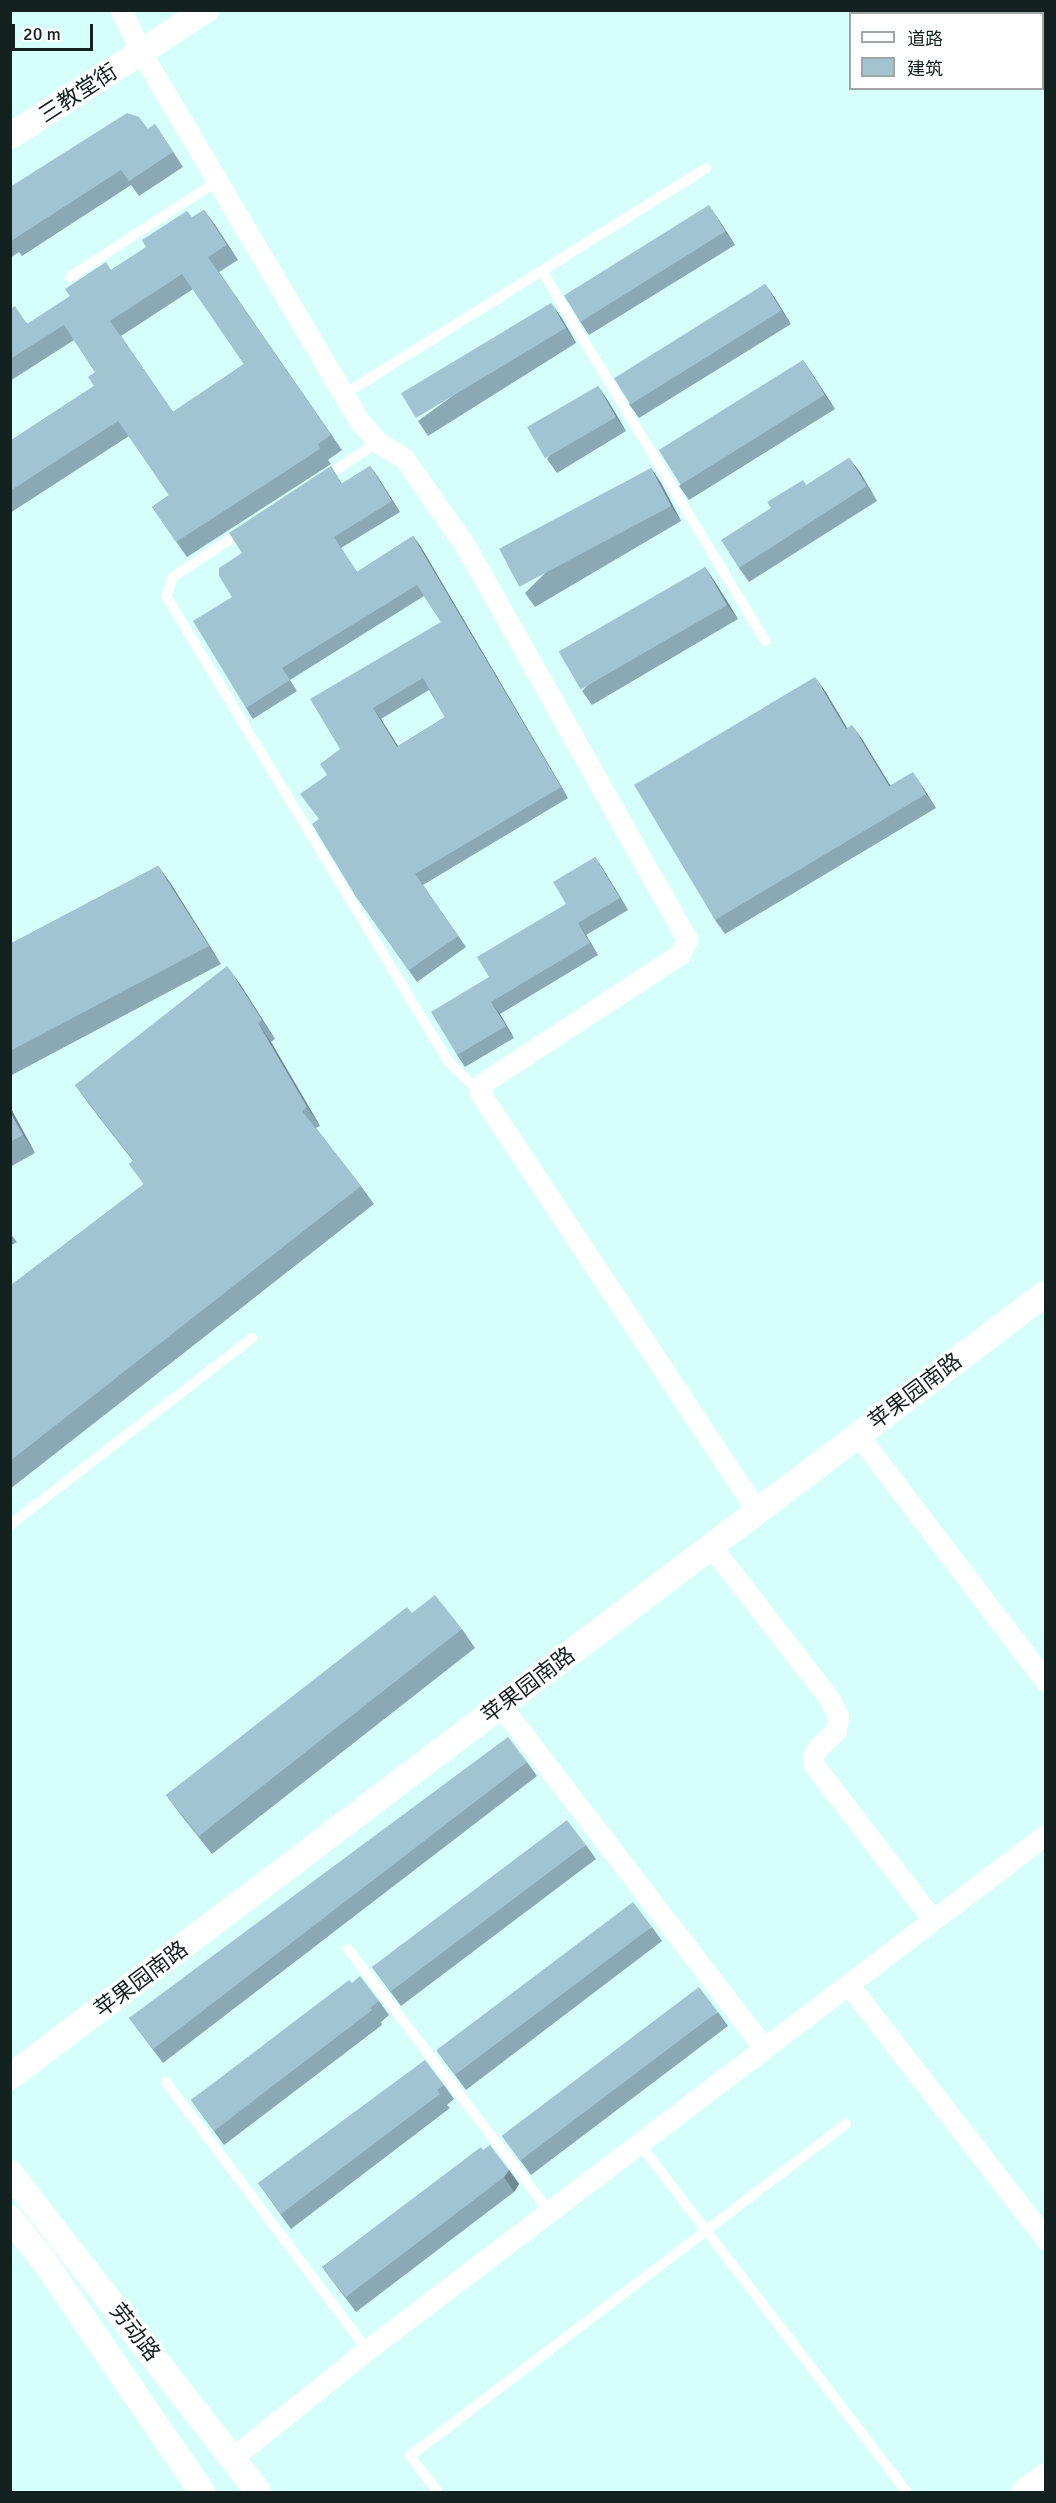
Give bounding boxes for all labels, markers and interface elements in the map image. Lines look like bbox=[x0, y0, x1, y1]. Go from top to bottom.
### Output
scale bar bbox=[15, 12, 96, 50]
legend bbox=[849, 12, 1044, 90]
text: 20 m bbox=[23, 23, 61, 45]
text: 道路 bbox=[907, 28, 943, 50]
street label: 三教堂街 bbox=[34, 58, 122, 128]
text: 建筑 bbox=[907, 58, 943, 80]
street label: 苹果园南路 bbox=[863, 1347, 967, 1435]
street label: 苹果园南路 bbox=[476, 1641, 580, 1729]
street label: 苹果园南路 bbox=[89, 1935, 193, 2023]
street label: 劳动路 bbox=[104, 2298, 166, 2366]

